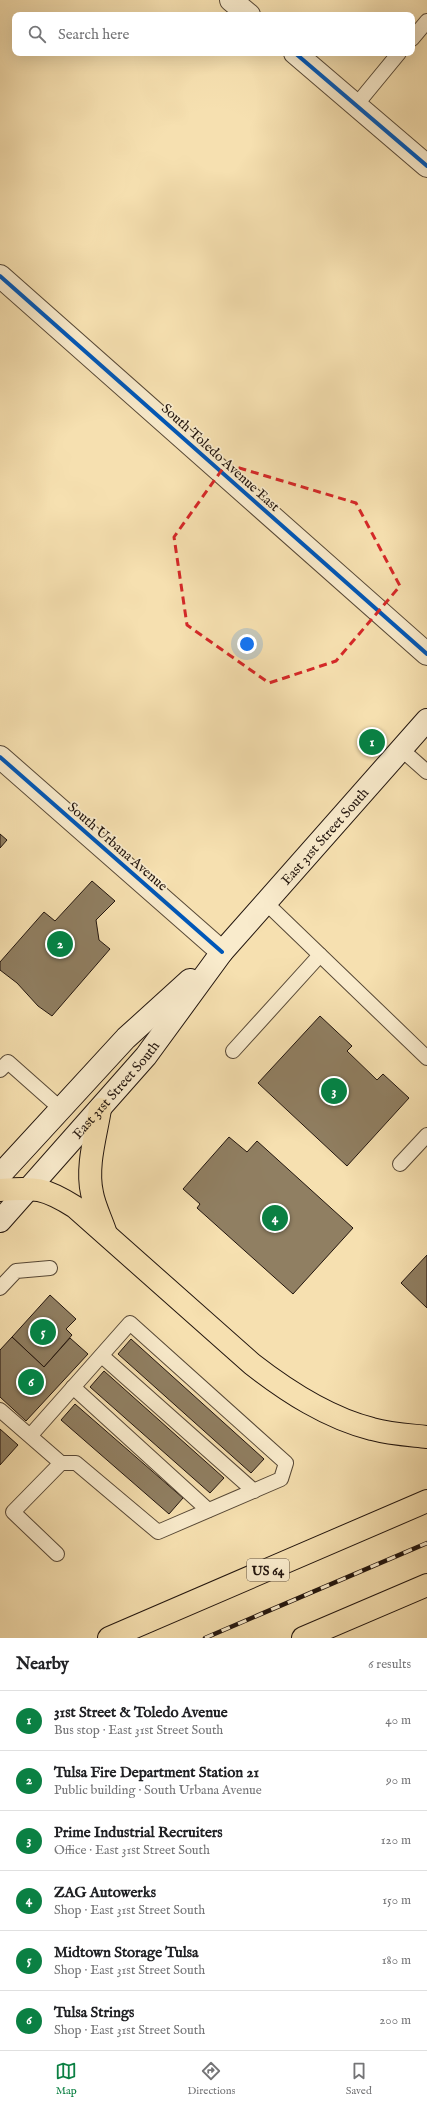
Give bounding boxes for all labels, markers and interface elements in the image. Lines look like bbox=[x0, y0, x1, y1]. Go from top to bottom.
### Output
search box bbox=[12, 12, 415, 56]
icon: search bbox=[26, 23, 48, 45]
text: Search here bbox=[58, 25, 129, 44]
street label: South Toledo Avenue East bbox=[157, 400, 283, 516]
your location bbox=[237, 634, 257, 654]
pin: 1 bbox=[359, 727, 385, 757]
street label: East 31st Street South bbox=[278, 784, 373, 889]
street label: South Urbana Avenue bbox=[64, 798, 172, 896]
pin: 2 bbox=[47, 929, 73, 959]
street label: East 31st Street South bbox=[69, 1037, 164, 1143]
pin: 3 bbox=[321, 1076, 347, 1106]
pin: 4 bbox=[262, 1203, 288, 1233]
pin: 5 bbox=[30, 1317, 56, 1347]
pin: 6 bbox=[18, 1367, 44, 1397]
road number: US 64 bbox=[247, 1559, 289, 1581]
text: Nearby bbox=[16, 1654, 69, 1675]
text: 6 results bbox=[368, 1656, 411, 1673]
text: 31st Street & Toledo Avenue bbox=[54, 1703, 228, 1722]
text: 1 bbox=[27, 1712, 31, 1729]
text: 40 m bbox=[385, 1712, 411, 1729]
text: Bus stop · East 31st Street South bbox=[54, 1722, 223, 1739]
text: Tulsa Fire Department Station 21 bbox=[54, 1763, 259, 1782]
text: 2 bbox=[26, 1772, 32, 1789]
text: 90 m bbox=[386, 1772, 411, 1789]
text: Public building · South Urbana Avenue bbox=[54, 1782, 262, 1799]
text: Prime Industrial Recruiters bbox=[54, 1823, 223, 1842]
text: 3 bbox=[27, 1832, 31, 1849]
text: 120 m bbox=[381, 1832, 411, 1849]
text: Office · East 31st Street South bbox=[54, 1842, 210, 1859]
text: ZAG Autowerks bbox=[54, 1883, 156, 1902]
text: 4 bbox=[26, 1892, 32, 1909]
text: 150 m bbox=[382, 1892, 411, 1909]
text: Shop · East 31st Street South bbox=[54, 1902, 205, 1919]
text: Midtown Storage Tulsa bbox=[54, 1943, 199, 1962]
text: 5 bbox=[27, 1952, 31, 1969]
text: 180 m bbox=[382, 1952, 411, 1969]
text: Shop · East 31st Street South bbox=[54, 1962, 205, 1979]
text: Tulsa Strings bbox=[54, 2003, 134, 2022]
text: 6 bbox=[26, 2012, 32, 2029]
text: 200 m bbox=[379, 2012, 411, 2029]
text: Shop · East 31st Street South bbox=[54, 2022, 205, 2039]
tab: Map bbox=[55, 2060, 77, 2098]
tab: Directions bbox=[188, 2060, 235, 2098]
tab: Saved bbox=[346, 2060, 372, 2098]

